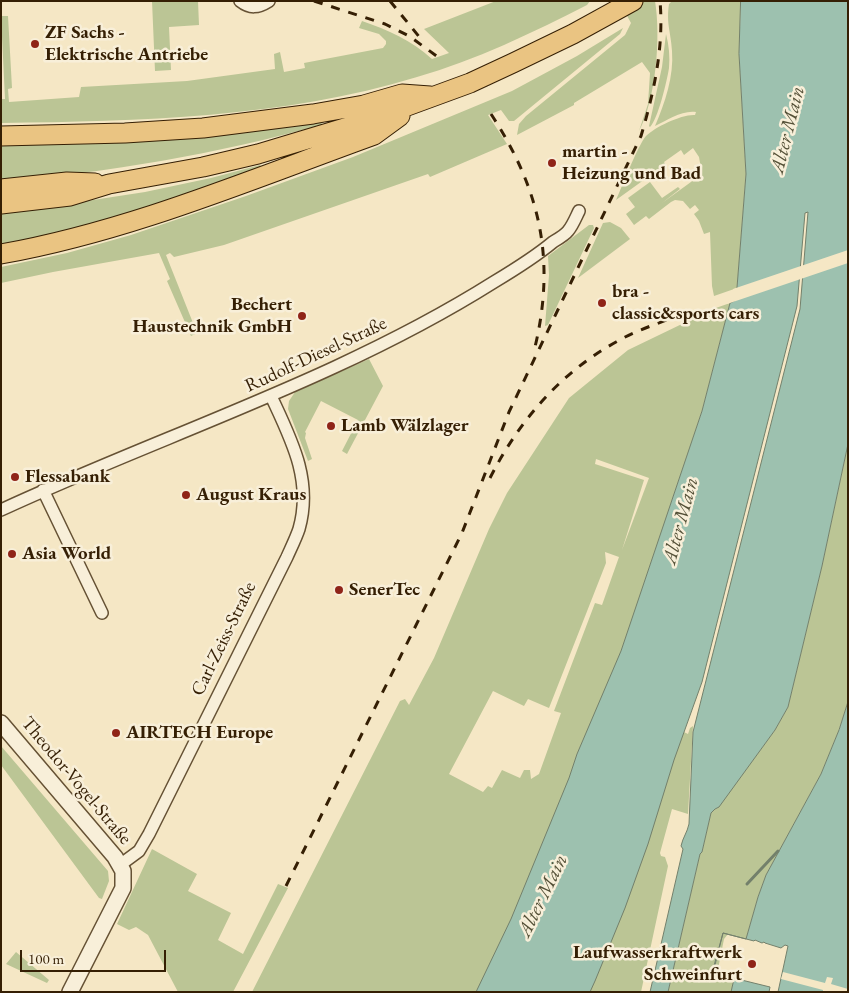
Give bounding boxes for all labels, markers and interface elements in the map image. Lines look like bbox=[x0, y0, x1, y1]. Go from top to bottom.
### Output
place label: ZF Sachs - Elektrische Antriebe bbox=[45, 22, 208, 66]
marker: ZF Sachs - Elektrische Antriebe bbox=[29, 38, 41, 50]
water label: Alter Main bbox=[766, 84, 810, 176]
place label: martin - Heizung und Bad bbox=[562, 141, 701, 185]
marker: martin - Heizung und Bad bbox=[546, 157, 558, 169]
place label: bra - classic&sports cars bbox=[612, 281, 759, 325]
place label: Bechert Haustechnik GmbH bbox=[133, 294, 292, 338]
marker: bra - classic&sports cars bbox=[596, 297, 608, 309]
marker: Bechert Haustechnik GmbH bbox=[296, 310, 308, 322]
street label: Rudolf-Diesel-Straße bbox=[242, 312, 390, 398]
place label: Lamb Wälzlager bbox=[341, 415, 469, 437]
marker: Lamb Wälzlager bbox=[325, 420, 337, 432]
place label: Flessabank bbox=[25, 466, 110, 488]
marker: Flessabank bbox=[9, 471, 21, 483]
water label: Alter Main bbox=[658, 475, 704, 567]
place label: August Kraus bbox=[196, 484, 306, 506]
marker: August Kraus bbox=[180, 489, 192, 501]
place label: Asia World bbox=[22, 543, 111, 565]
marker: Asia World bbox=[6, 548, 18, 560]
street label: Carl-Zeiss-Straße bbox=[187, 578, 261, 700]
place label: SenerTec bbox=[349, 579, 420, 601]
marker: SenerTec bbox=[333, 584, 345, 596]
street label: Theodor-Vogel-Straße bbox=[16, 712, 136, 850]
place label: AIRTECH Europe bbox=[126, 722, 273, 744]
marker: AIRTECH Europe bbox=[110, 727, 122, 739]
water label: Alter Main bbox=[513, 851, 573, 941]
scale bar bbox=[22, 940, 169, 972]
place label: Laufwasserkraftwerk Schweinfurt bbox=[573, 942, 742, 986]
text: 100 m bbox=[28, 949, 64, 968]
marker: Laufwasserkraftwerk Schweinfurt bbox=[746, 958, 758, 970]

